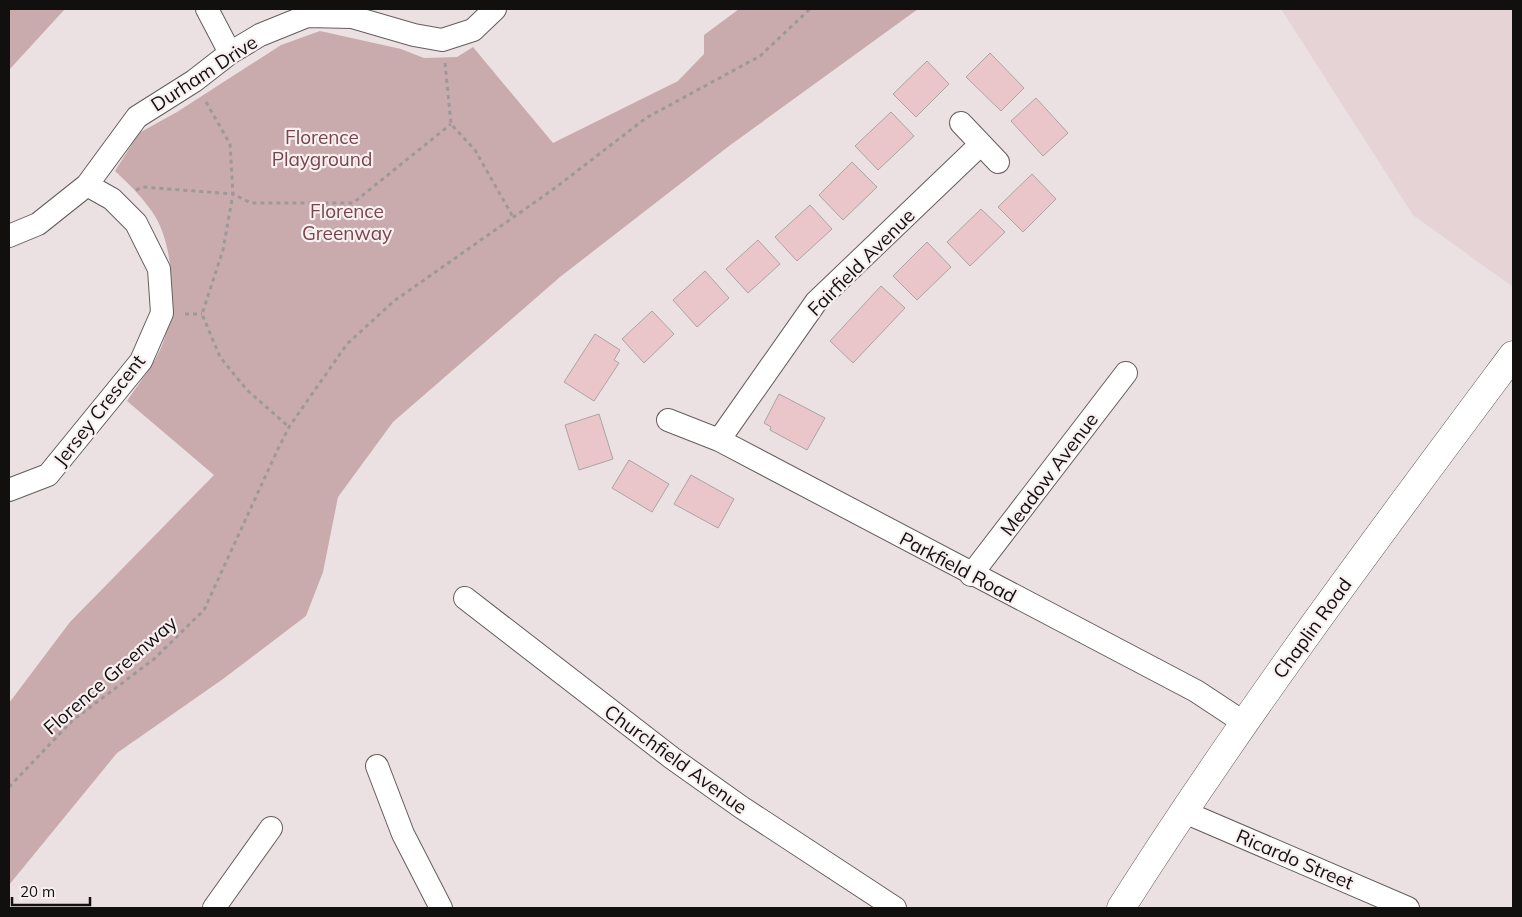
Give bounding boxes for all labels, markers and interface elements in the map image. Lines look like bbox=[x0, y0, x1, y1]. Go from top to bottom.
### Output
street label: Durham Drive bbox=[146, 30, 262, 116]
park label: Florence Playground bbox=[272, 125, 372, 171]
park label: Florence Greenway bbox=[302, 199, 392, 245]
street label: Fairfield Avenue bbox=[802, 203, 920, 321]
street label: Jersey Crescent bbox=[48, 349, 150, 471]
street label: Meadow Avenue bbox=[995, 408, 1103, 540]
street label: Parkfield Road bbox=[896, 526, 1020, 608]
street label: Chaplin Road bbox=[1267, 573, 1357, 683]
street label: Florence Greenway bbox=[38, 611, 182, 739]
street label: Churchfield Avenue bbox=[600, 699, 752, 819]
street label: Ricardo Street bbox=[1233, 824, 1358, 895]
scale bar bbox=[12, 874, 90, 906]
text: 20 m bbox=[20, 882, 55, 901]

